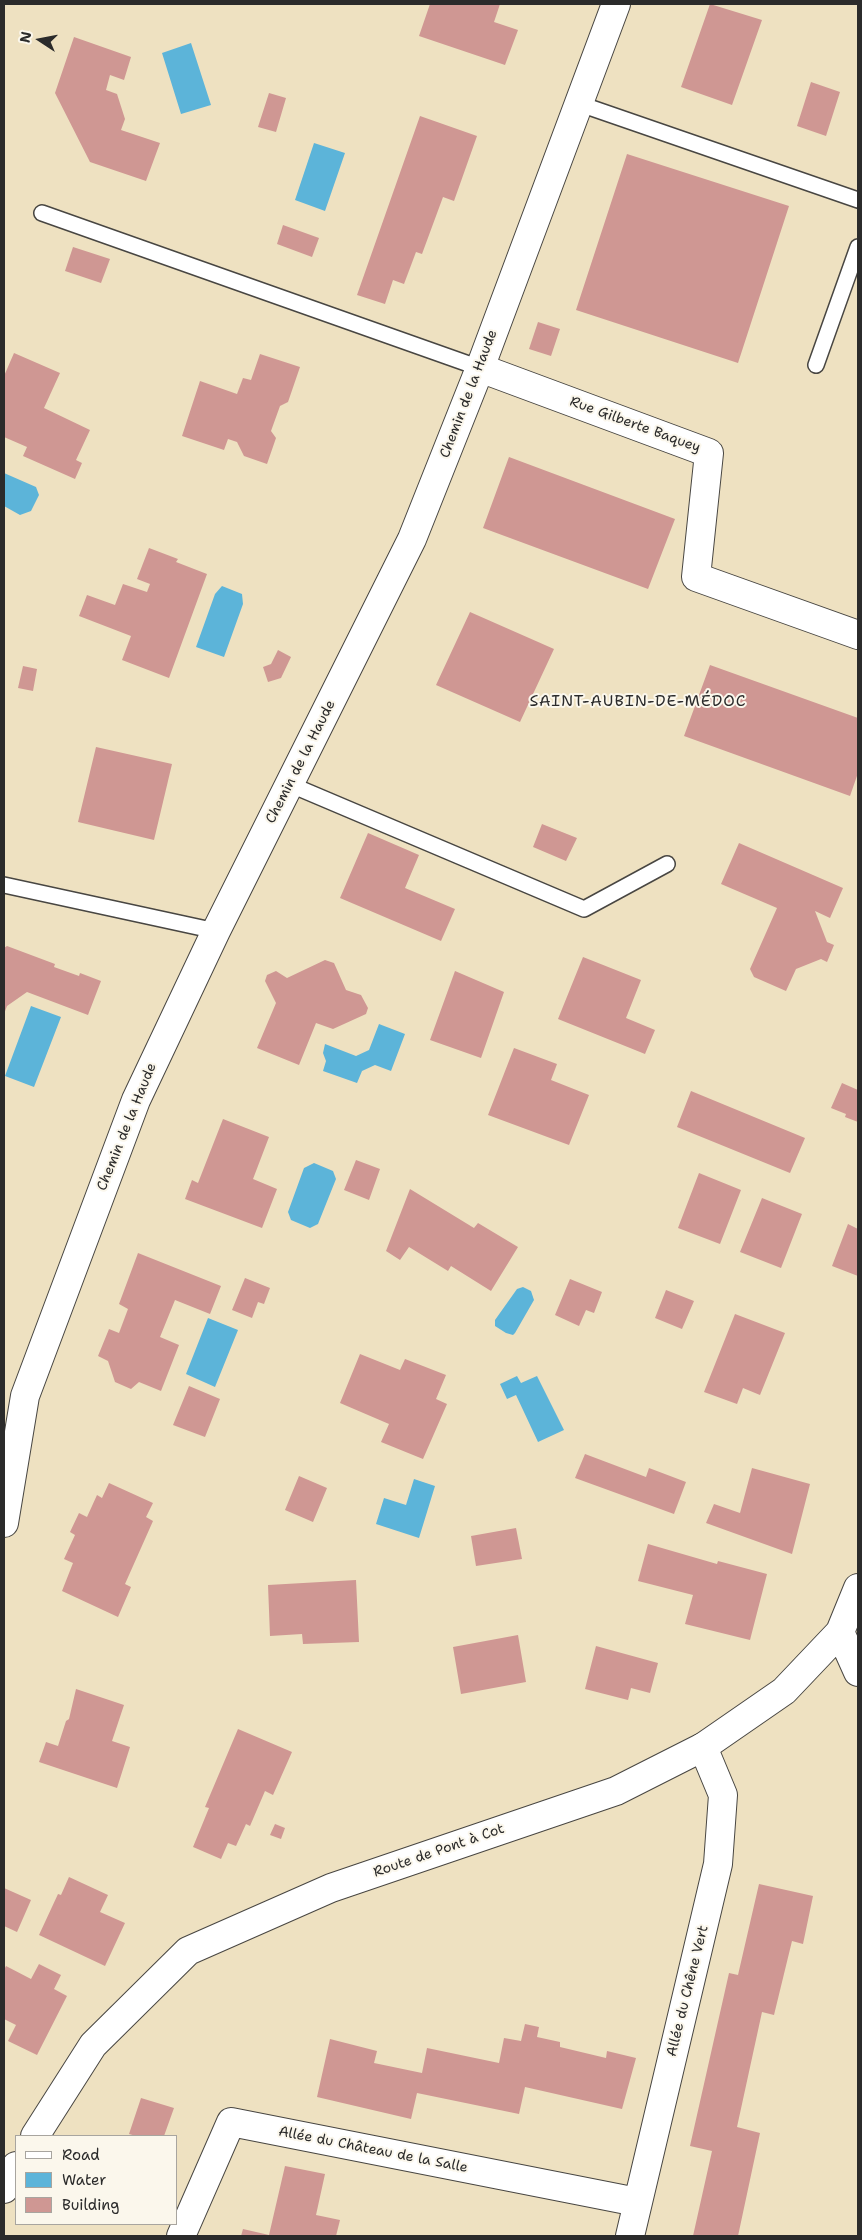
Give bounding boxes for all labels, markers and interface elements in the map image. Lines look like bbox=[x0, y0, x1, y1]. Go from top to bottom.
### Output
north arrow bbox=[15, 15, 65, 65]
text: N bbox=[15, 30, 35, 44]
street label: Chemin de la Haude bbox=[437, 327, 501, 461]
street label: Rue Gilberte Baquey bbox=[567, 394, 703, 456]
district label: SAINT-AUBIN-DE-MÉDOC bbox=[527, 692, 749, 712]
street label: Chemin de la Haude bbox=[263, 698, 339, 826]
street label: Chemin de la Haude bbox=[94, 1061, 160, 1193]
street label: Route de Pont à Cot bbox=[371, 1821, 507, 1881]
street label: Allée du Chêne Vert bbox=[664, 1924, 712, 2058]
street label: Allée du Château de la Salle bbox=[277, 2123, 469, 2177]
legend bbox=[15, 2135, 178, 2225]
text: Road bbox=[62, 2145, 100, 2165]
text: Water bbox=[62, 2170, 106, 2190]
text: Building bbox=[62, 2195, 119, 2215]

